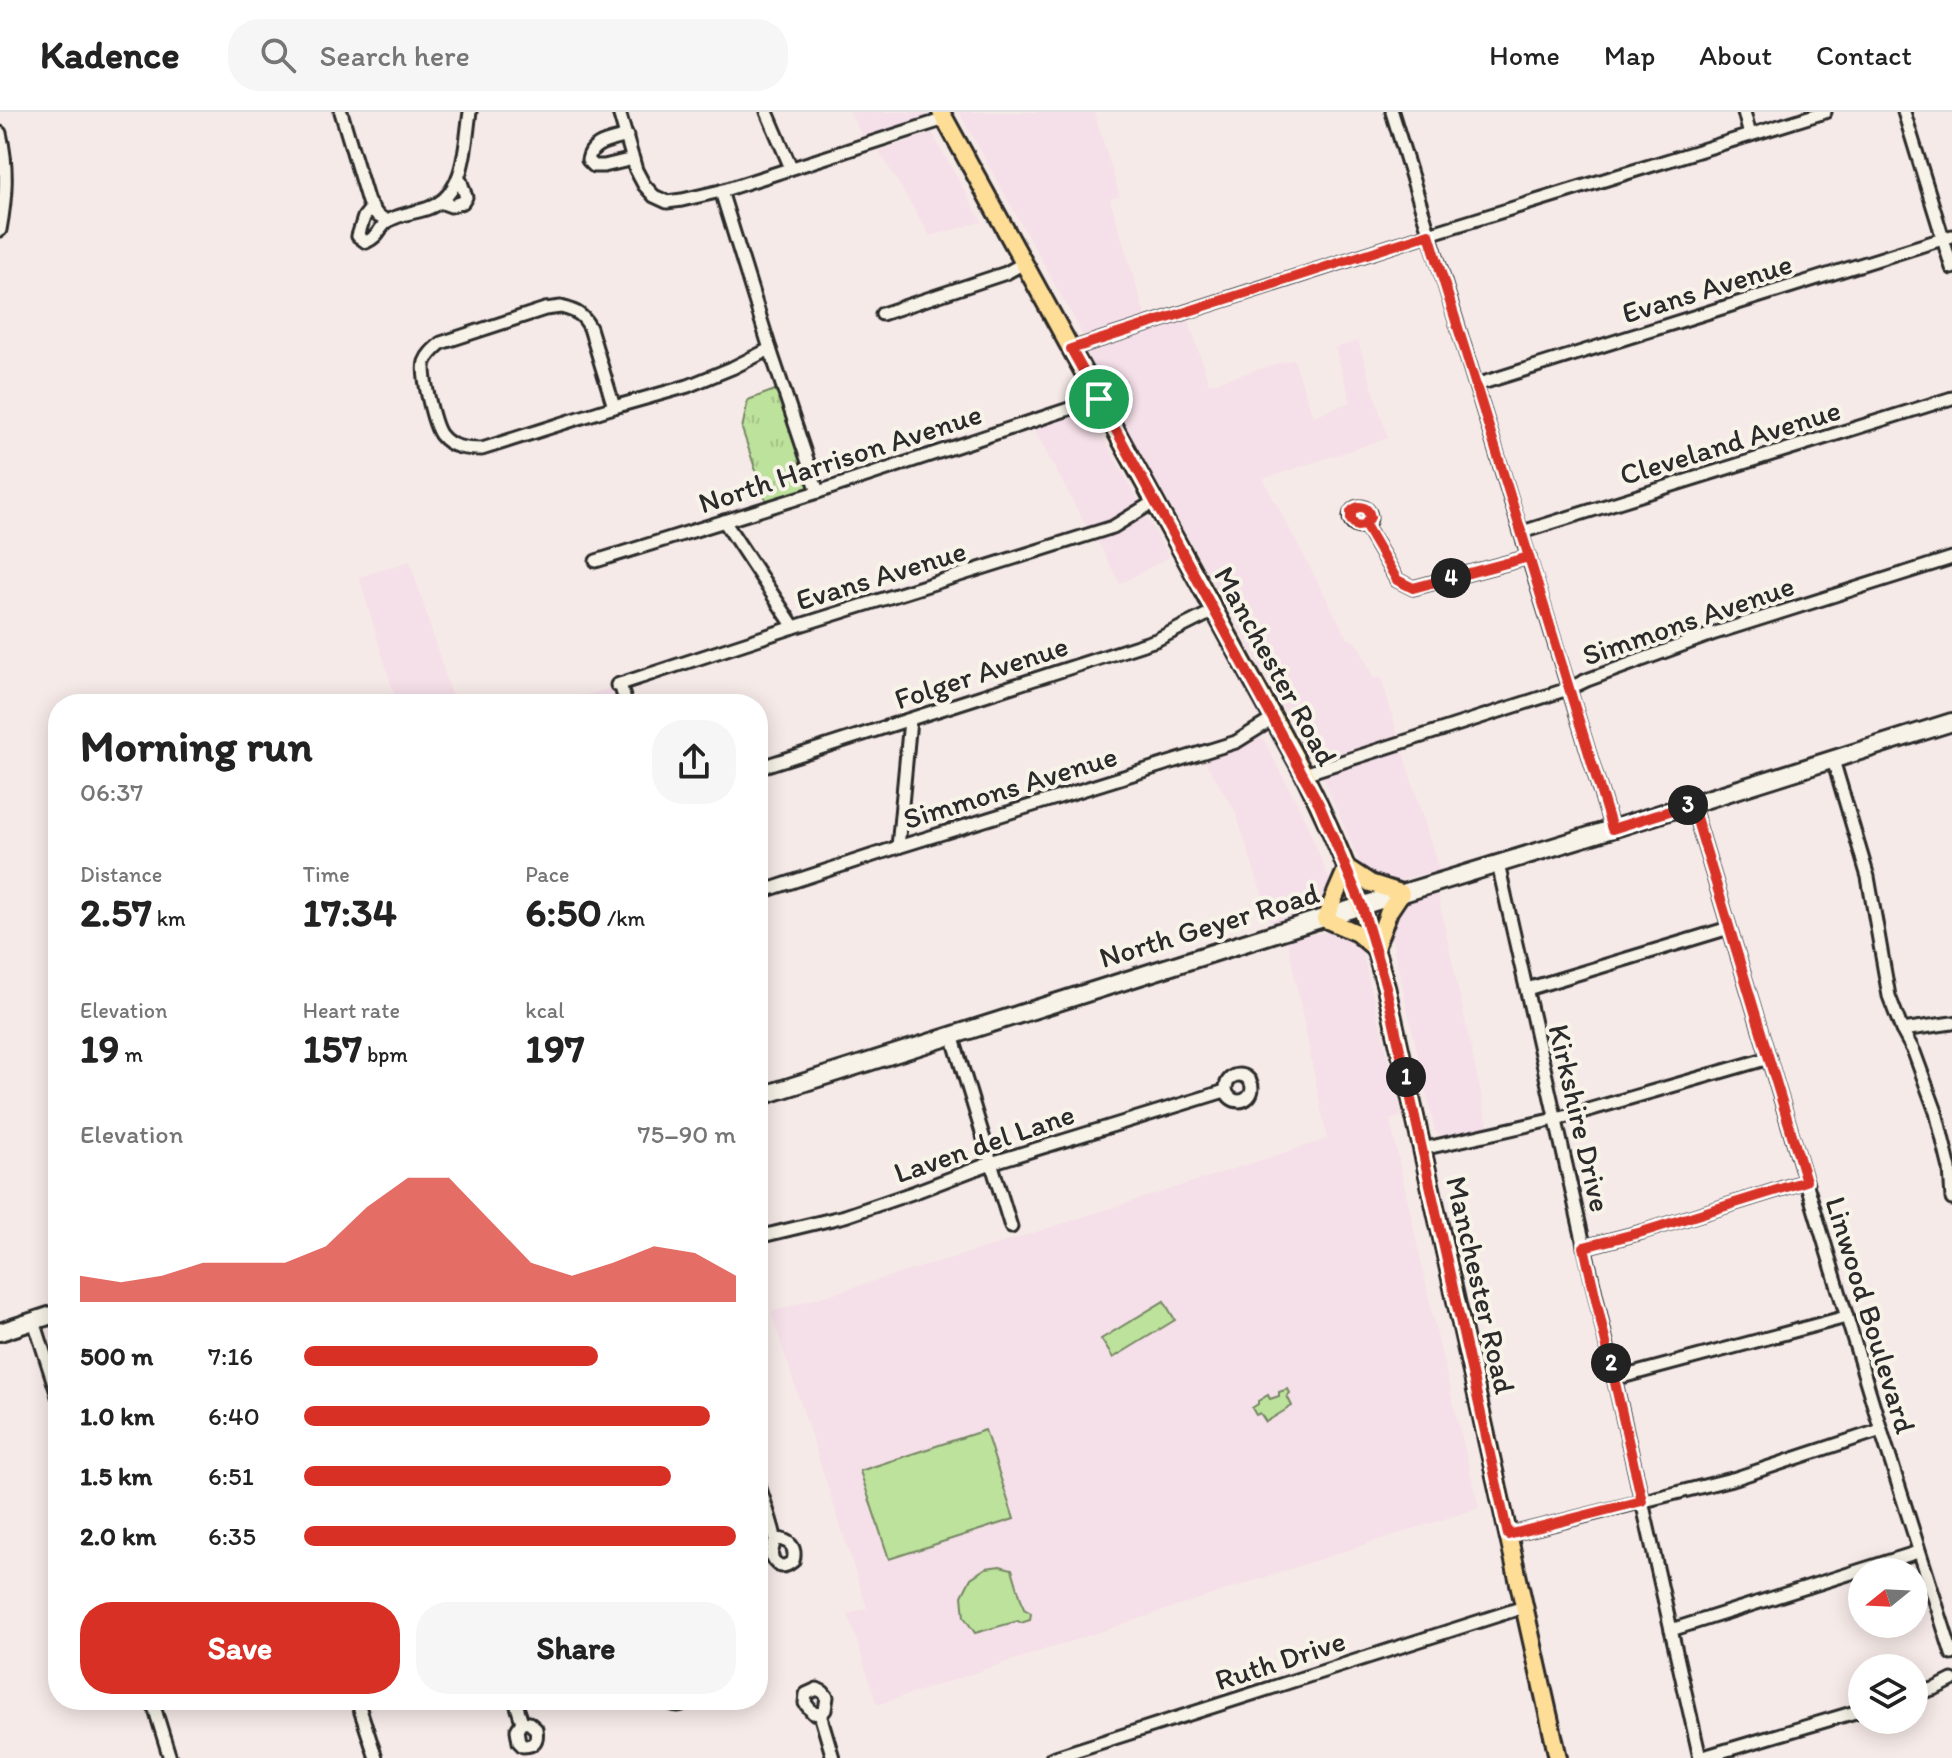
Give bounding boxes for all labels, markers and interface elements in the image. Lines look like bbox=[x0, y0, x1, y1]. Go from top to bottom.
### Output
search box bbox=[228, 19, 788, 91]
text: Kadence bbox=[40, 32, 180, 78]
icon: search bbox=[256, 33, 300, 77]
text: Search here bbox=[320, 37, 470, 74]
text: Home bbox=[1489, 38, 1560, 72]
text: Map bbox=[1604, 38, 1655, 72]
text: About bbox=[1699, 38, 1772, 72]
text: Contact bbox=[1816, 38, 1912, 72]
street label: Evans Avenue bbox=[1617, 245, 1797, 331]
pin bbox=[1065, 365, 1133, 433]
icon: arrive bbox=[1077, 377, 1121, 421]
street label: Cleveland Avenue bbox=[1615, 391, 1845, 493]
street label: North Harrison Avenue bbox=[694, 395, 986, 521]
street label: Evans Avenue bbox=[791, 532, 971, 618]
pin: 4 bbox=[1431, 558, 1471, 598]
street label: Manchester Road bbox=[1206, 560, 1346, 773]
text: 4 bbox=[1444, 564, 1458, 591]
street label: Simmons Avenue bbox=[1577, 566, 1799, 674]
street label: Folger Avenue bbox=[890, 627, 1072, 717]
text: Morning run bbox=[80, 719, 313, 772]
button: share bbox=[652, 720, 736, 804]
street label: Simmons Avenue bbox=[899, 737, 1121, 837]
text: 06:37 bbox=[80, 776, 143, 808]
pin: 3 bbox=[1668, 785, 1708, 825]
text: 3 bbox=[1682, 791, 1694, 818]
text: Distance bbox=[80, 861, 162, 888]
text: Time bbox=[303, 861, 350, 888]
text: Pace bbox=[525, 861, 569, 888]
street label: North Geyer Road bbox=[1095, 874, 1323, 976]
text: 2.57 bbox=[80, 888, 152, 936]
text: 17:34 bbox=[303, 888, 397, 936]
text: 6:50 bbox=[525, 888, 602, 936]
text: km bbox=[152, 905, 186, 932]
text: /km bbox=[602, 905, 645, 932]
text: Elevation bbox=[80, 997, 167, 1024]
text: Heart rate bbox=[303, 997, 400, 1024]
text: kcal bbox=[525, 997, 564, 1024]
street label: Kirkshire Drive bbox=[1540, 1021, 1620, 1215]
text: 19 bbox=[80, 1024, 119, 1072]
text: 157 bbox=[303, 1024, 362, 1072]
text: 197 bbox=[525, 1024, 585, 1072]
text: m bbox=[119, 1041, 143, 1068]
text: bpm bbox=[362, 1041, 408, 1068]
pin: 1 bbox=[1386, 1057, 1426, 1097]
text: 1 bbox=[1401, 1063, 1411, 1090]
street label: Laven del Lane bbox=[889, 1095, 1079, 1191]
text: Elevation bbox=[80, 1118, 183, 1150]
text: 75–90 m bbox=[638, 1118, 736, 1150]
street label: Manchester Road bbox=[1438, 1173, 1524, 1398]
street label: Linwood Boulevard bbox=[1817, 1192, 1925, 1438]
text: 500 m bbox=[80, 1340, 153, 1372]
text: 7:16 bbox=[208, 1340, 253, 1372]
pin: 2 bbox=[1591, 1343, 1631, 1383]
text: 2 bbox=[1605, 1349, 1617, 1376]
text: 1.0 km bbox=[80, 1400, 155, 1432]
text: 6:40 bbox=[208, 1400, 260, 1432]
text: 1.5 km bbox=[80, 1460, 152, 1492]
text: 6:51 bbox=[208, 1460, 254, 1492]
text: 2.0 km bbox=[80, 1520, 156, 1552]
text: 6:35 bbox=[208, 1520, 256, 1552]
north arrow bbox=[1848, 1558, 1928, 1638]
map controls bbox=[1848, 1558, 1928, 1734]
button: Save bbox=[80, 1602, 400, 1694]
button: Share bbox=[416, 1602, 736, 1694]
street label: Ruth Drive bbox=[1210, 1622, 1350, 1698]
button: layers bbox=[1848, 1654, 1928, 1734]

